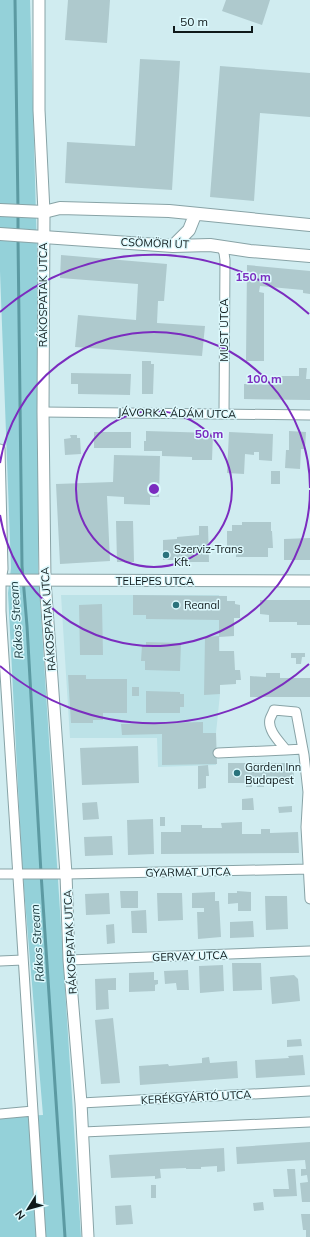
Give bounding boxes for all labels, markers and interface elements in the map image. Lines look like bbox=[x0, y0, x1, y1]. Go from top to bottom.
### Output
scale bar bbox=[174, 8, 252, 34]
text: 50 m bbox=[180, 14, 208, 29]
street label: CSÖMÖRI ÚT bbox=[120, 235, 190, 251]
street label: RÁKOSPATAK UTCA bbox=[36, 243, 50, 347]
text: 150 m bbox=[235, 269, 271, 284]
street label: MUST UTCA bbox=[217, 298, 231, 362]
text: 100 m bbox=[246, 371, 282, 386]
street label: JÁVORKA ÁDÁM UTCA bbox=[118, 405, 236, 421]
text: 50 m bbox=[195, 426, 223, 441]
centre of rings bbox=[147, 482, 161, 496]
place label: Szerviz-Trans Kft. bbox=[174, 542, 243, 569]
marker: Szerviz-Trans Kft. bbox=[161, 550, 171, 560]
street label: RÁKOSPATAK UTCA bbox=[37, 566, 59, 672]
street label: TELEPES UTCA bbox=[116, 574, 194, 588]
water label: Rákos Stream bbox=[6, 581, 26, 659]
place label: Reanal bbox=[184, 598, 220, 612]
marker: Reanal bbox=[171, 600, 181, 610]
place label: Garden Inn Budapest bbox=[245, 760, 301, 787]
marker: Garden Inn Budapest bbox=[232, 768, 242, 778]
street label: GYARMAT UTCA bbox=[145, 864, 231, 880]
street label: RÁKOSPATAK UTCA bbox=[60, 889, 80, 995]
water label: Rákos Stream bbox=[27, 904, 47, 982]
street label: GERVAY UTCA bbox=[152, 948, 228, 964]
street label: KERÉKGYÁRTÓ UTCA bbox=[140, 1087, 252, 1107]
north arrow bbox=[8, 1189, 48, 1229]
text: N bbox=[12, 1207, 28, 1223]

